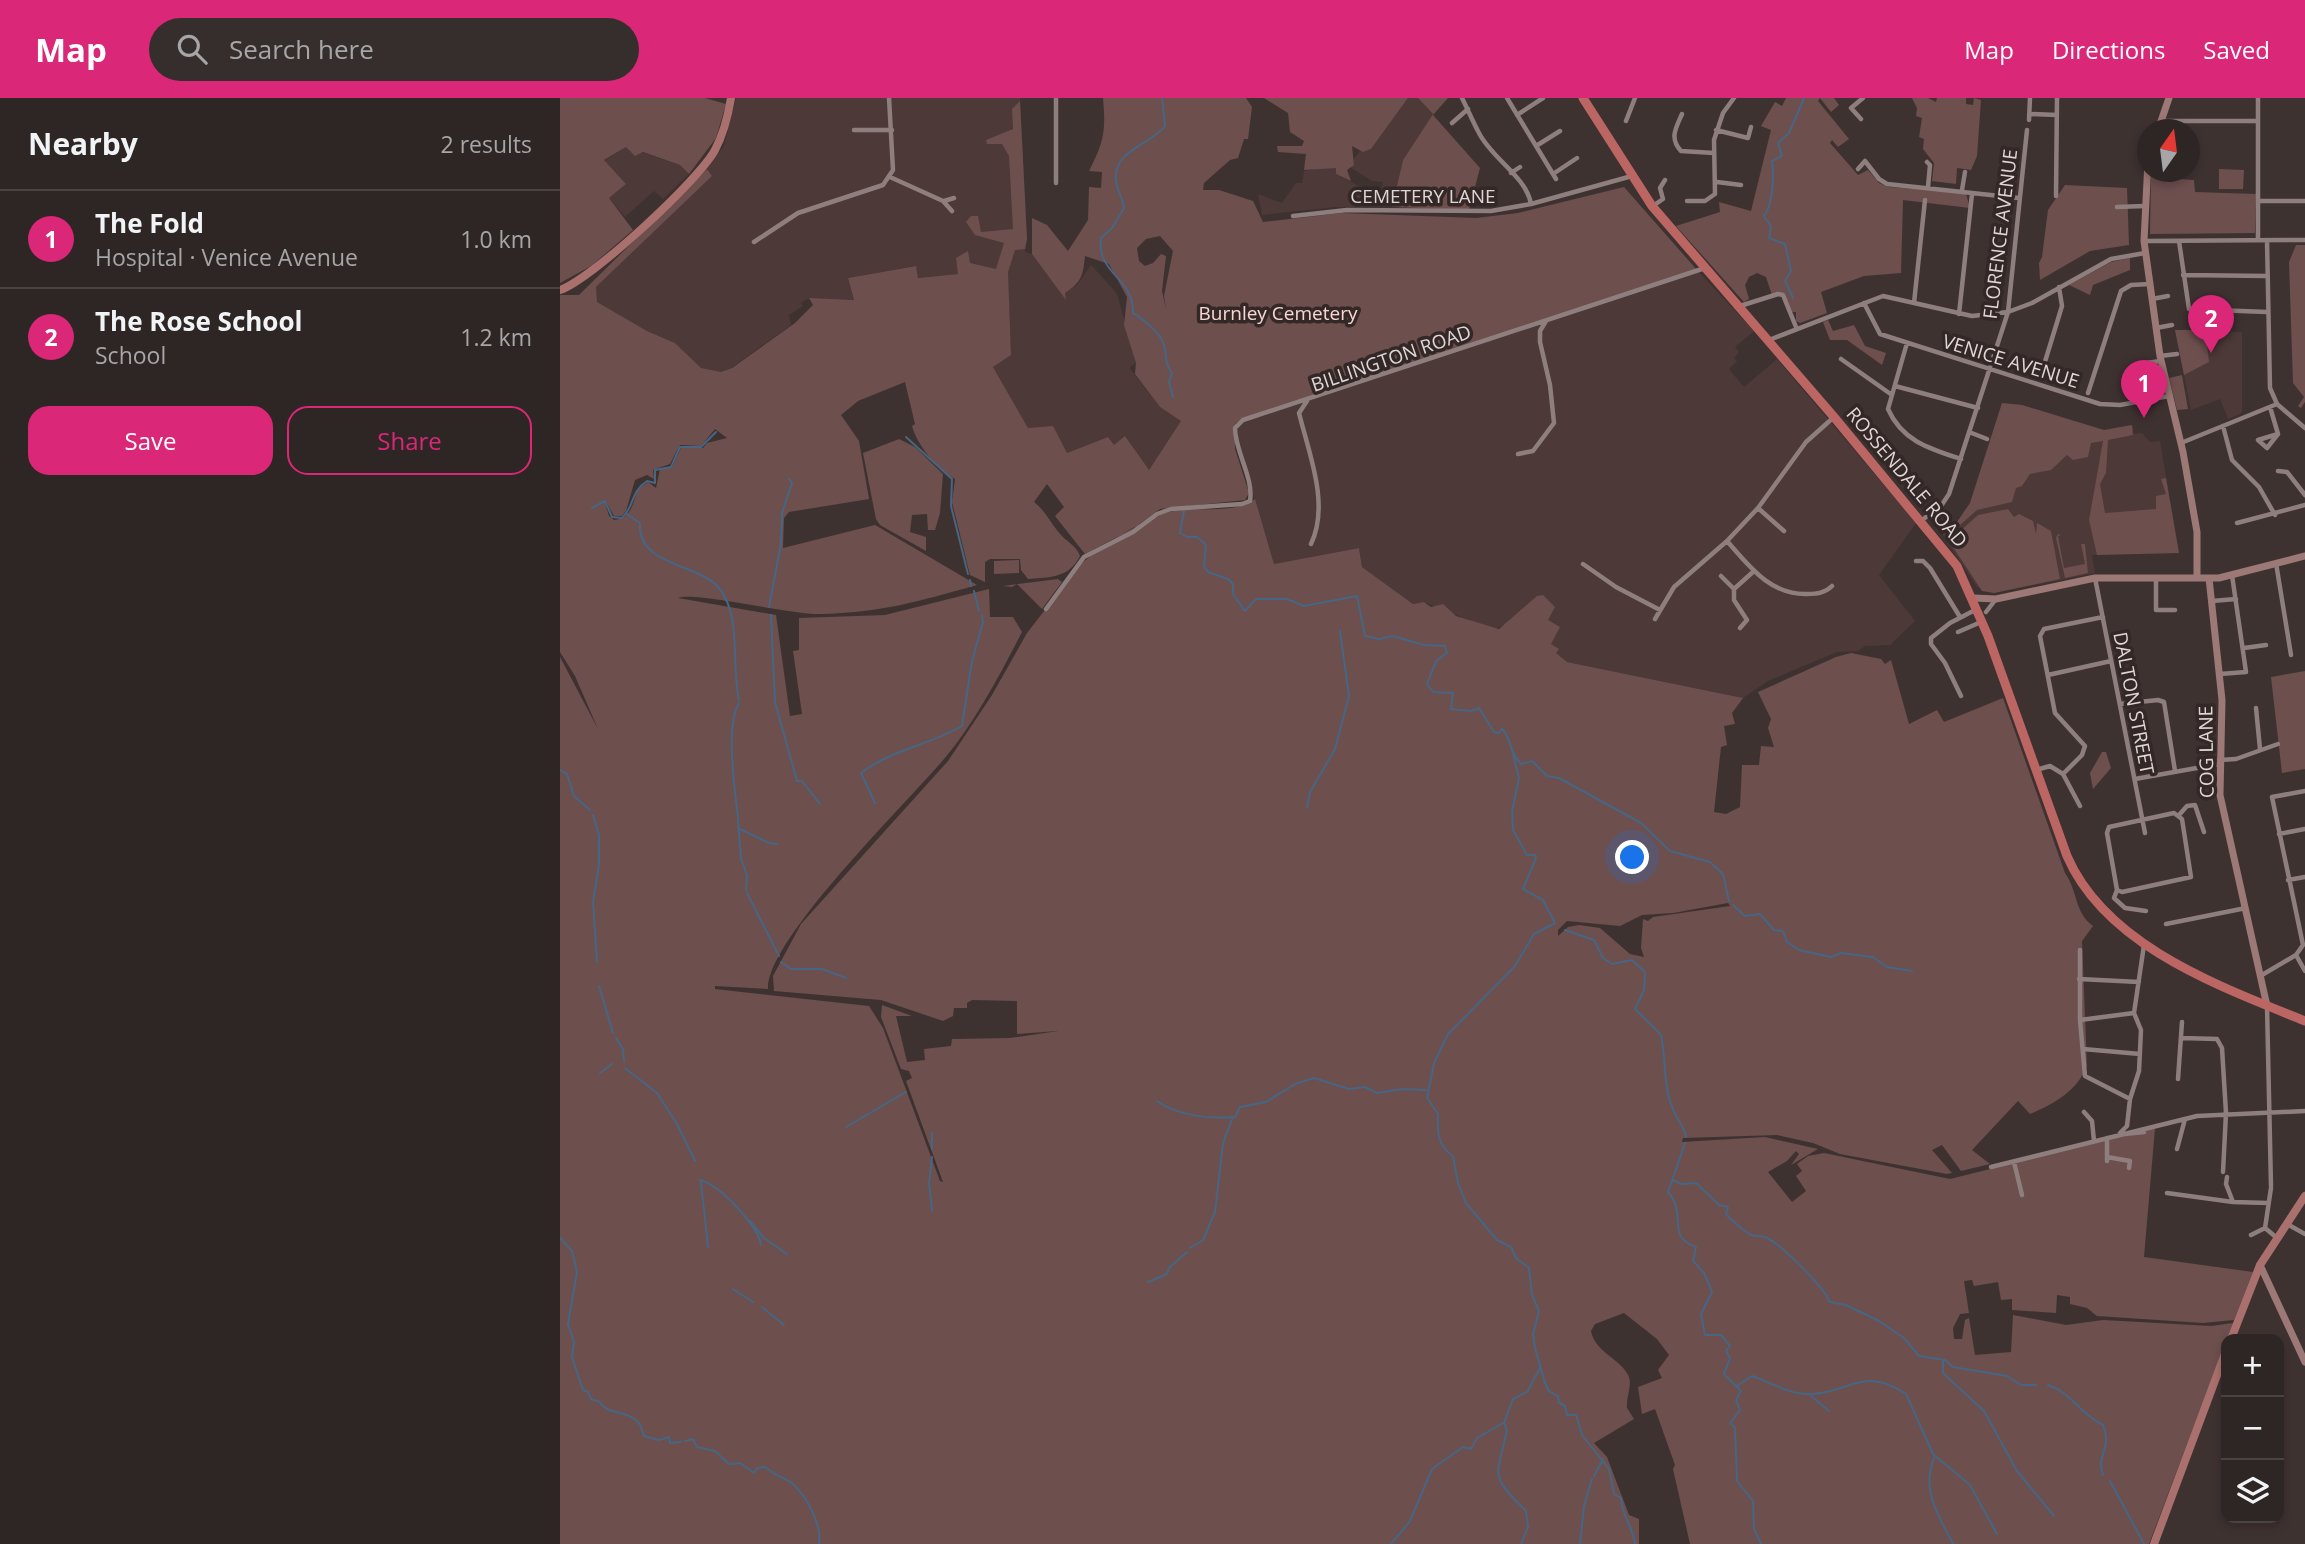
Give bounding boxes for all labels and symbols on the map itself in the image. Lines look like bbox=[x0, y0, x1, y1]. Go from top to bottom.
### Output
north arrow bbox=[2137, 119, 2200, 182]
street label: FLORENCE AVENUE bbox=[1977, 147, 2023, 321]
street label: CEMETERY LANE bbox=[1350, 183, 1496, 209]
pin: 2 bbox=[2188, 295, 2234, 353]
park label: Burnley Cemetery bbox=[1199, 300, 1358, 326]
street label: BILLINGTON ROAD bbox=[1308, 318, 1474, 398]
street label: VENICE AVENUE bbox=[1940, 328, 2082, 394]
pin: 1 bbox=[2121, 360, 2167, 418]
street label: ROSSENDALE ROAD bbox=[1841, 401, 1973, 553]
street label: DALTON STREET bbox=[2107, 630, 2161, 777]
street label: COG LANE bbox=[2192, 706, 2220, 798]
your location bbox=[1615, 840, 1649, 874]

